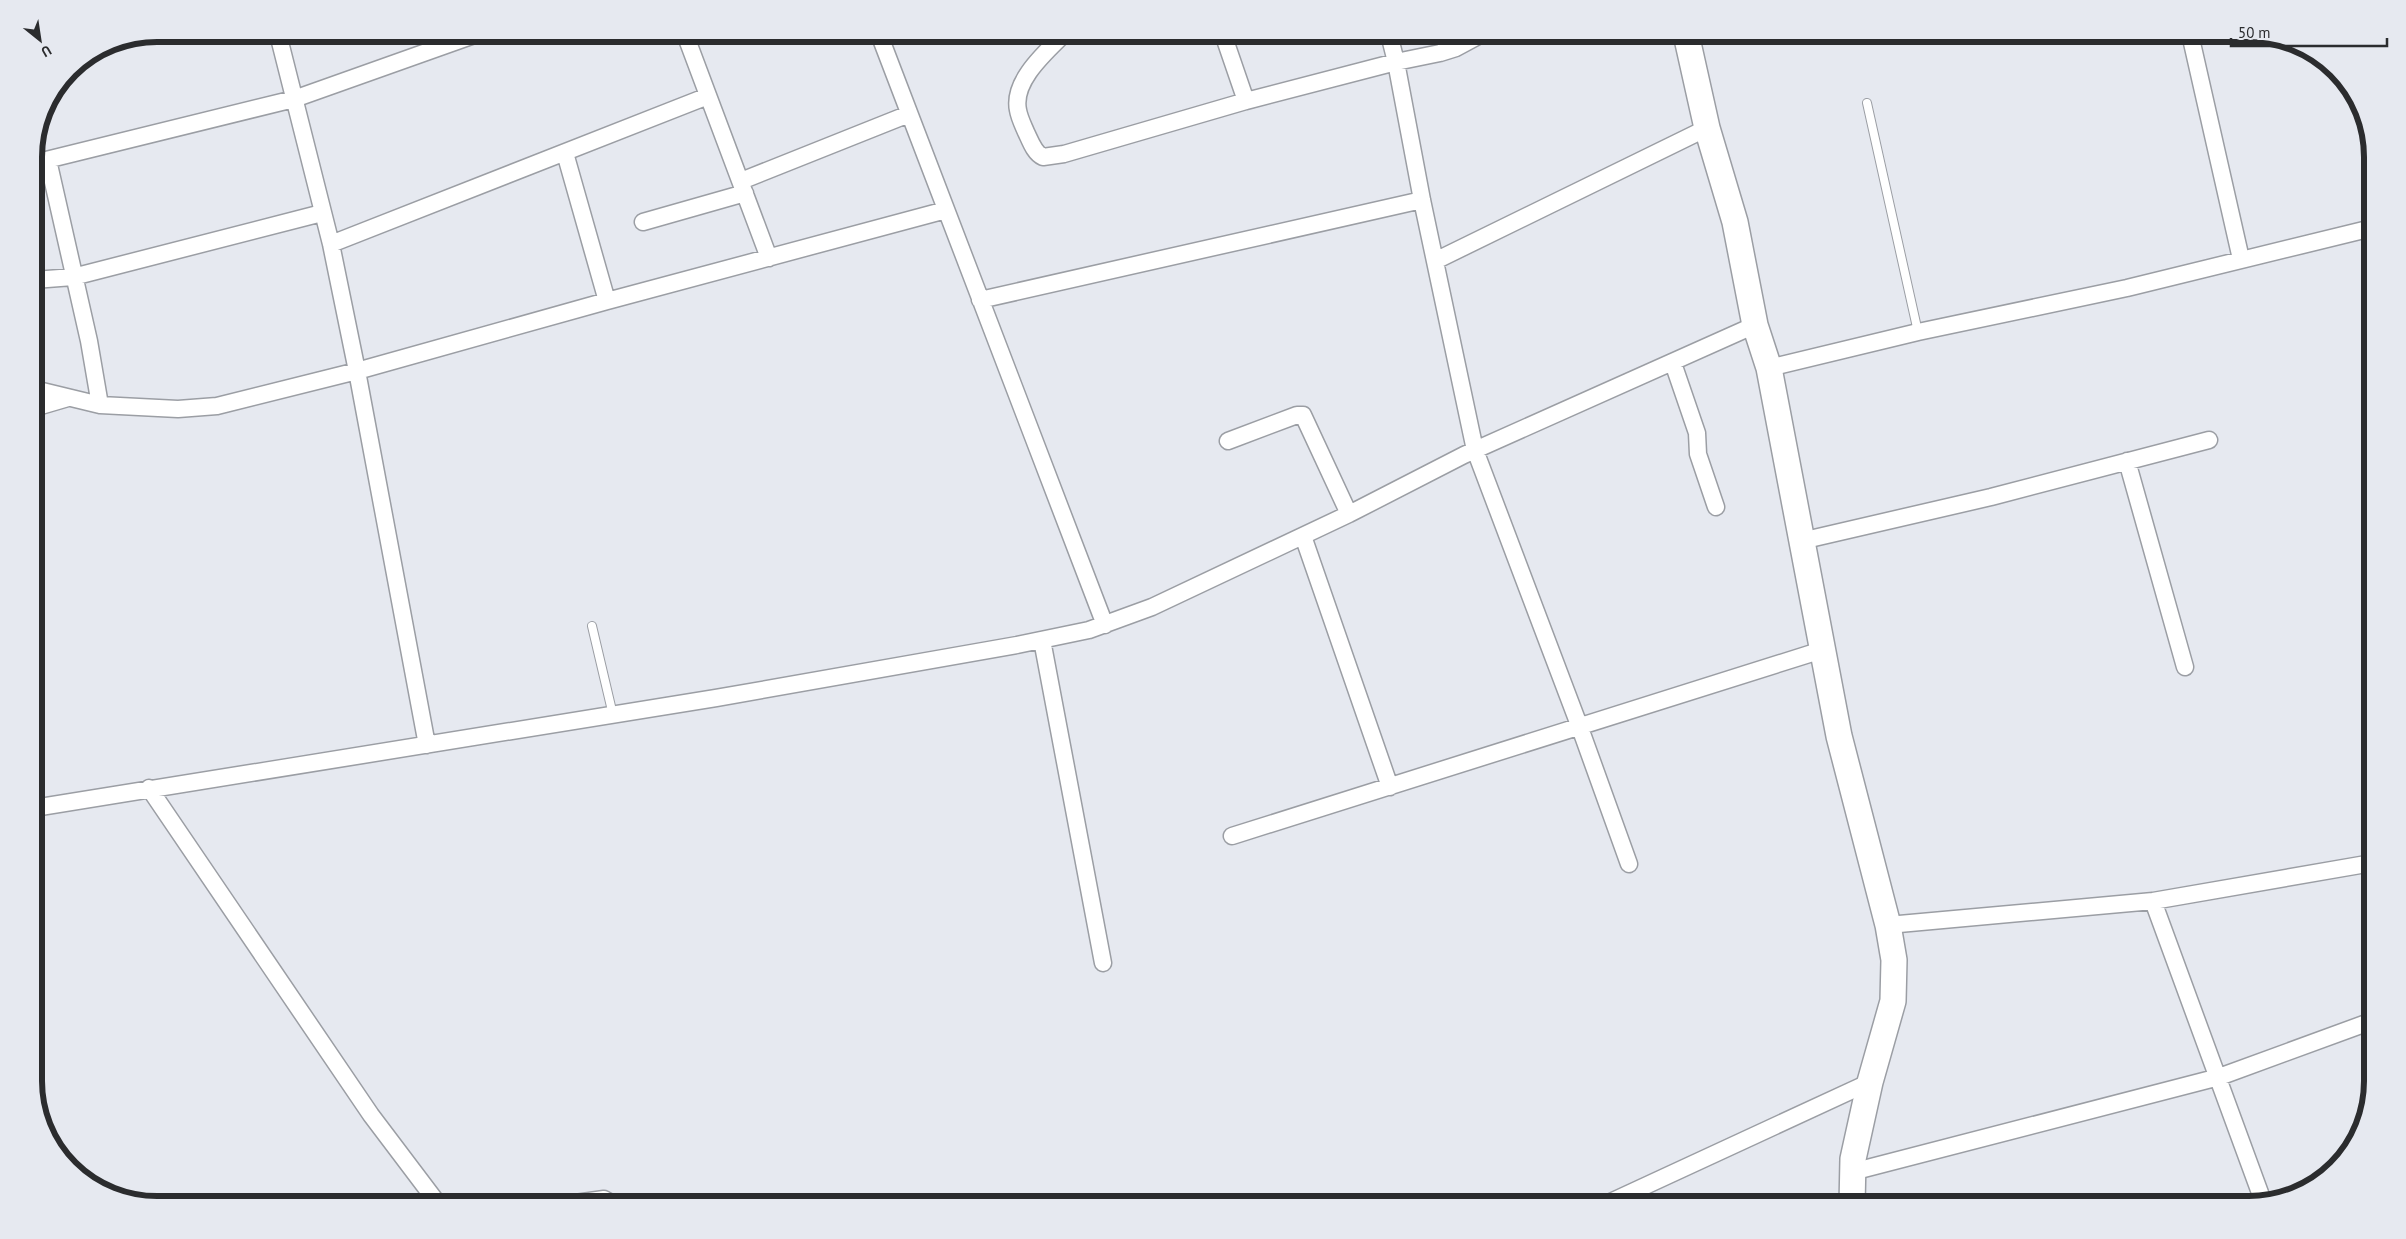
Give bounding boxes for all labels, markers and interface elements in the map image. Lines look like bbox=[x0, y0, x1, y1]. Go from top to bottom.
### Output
north arrow bbox=[15, 15, 65, 65]
scale bar bbox=[2231, 15, 2387, 47]
text: 50 m bbox=[2238, 23, 2271, 42]
text: U bbox=[38, 41, 55, 61]

